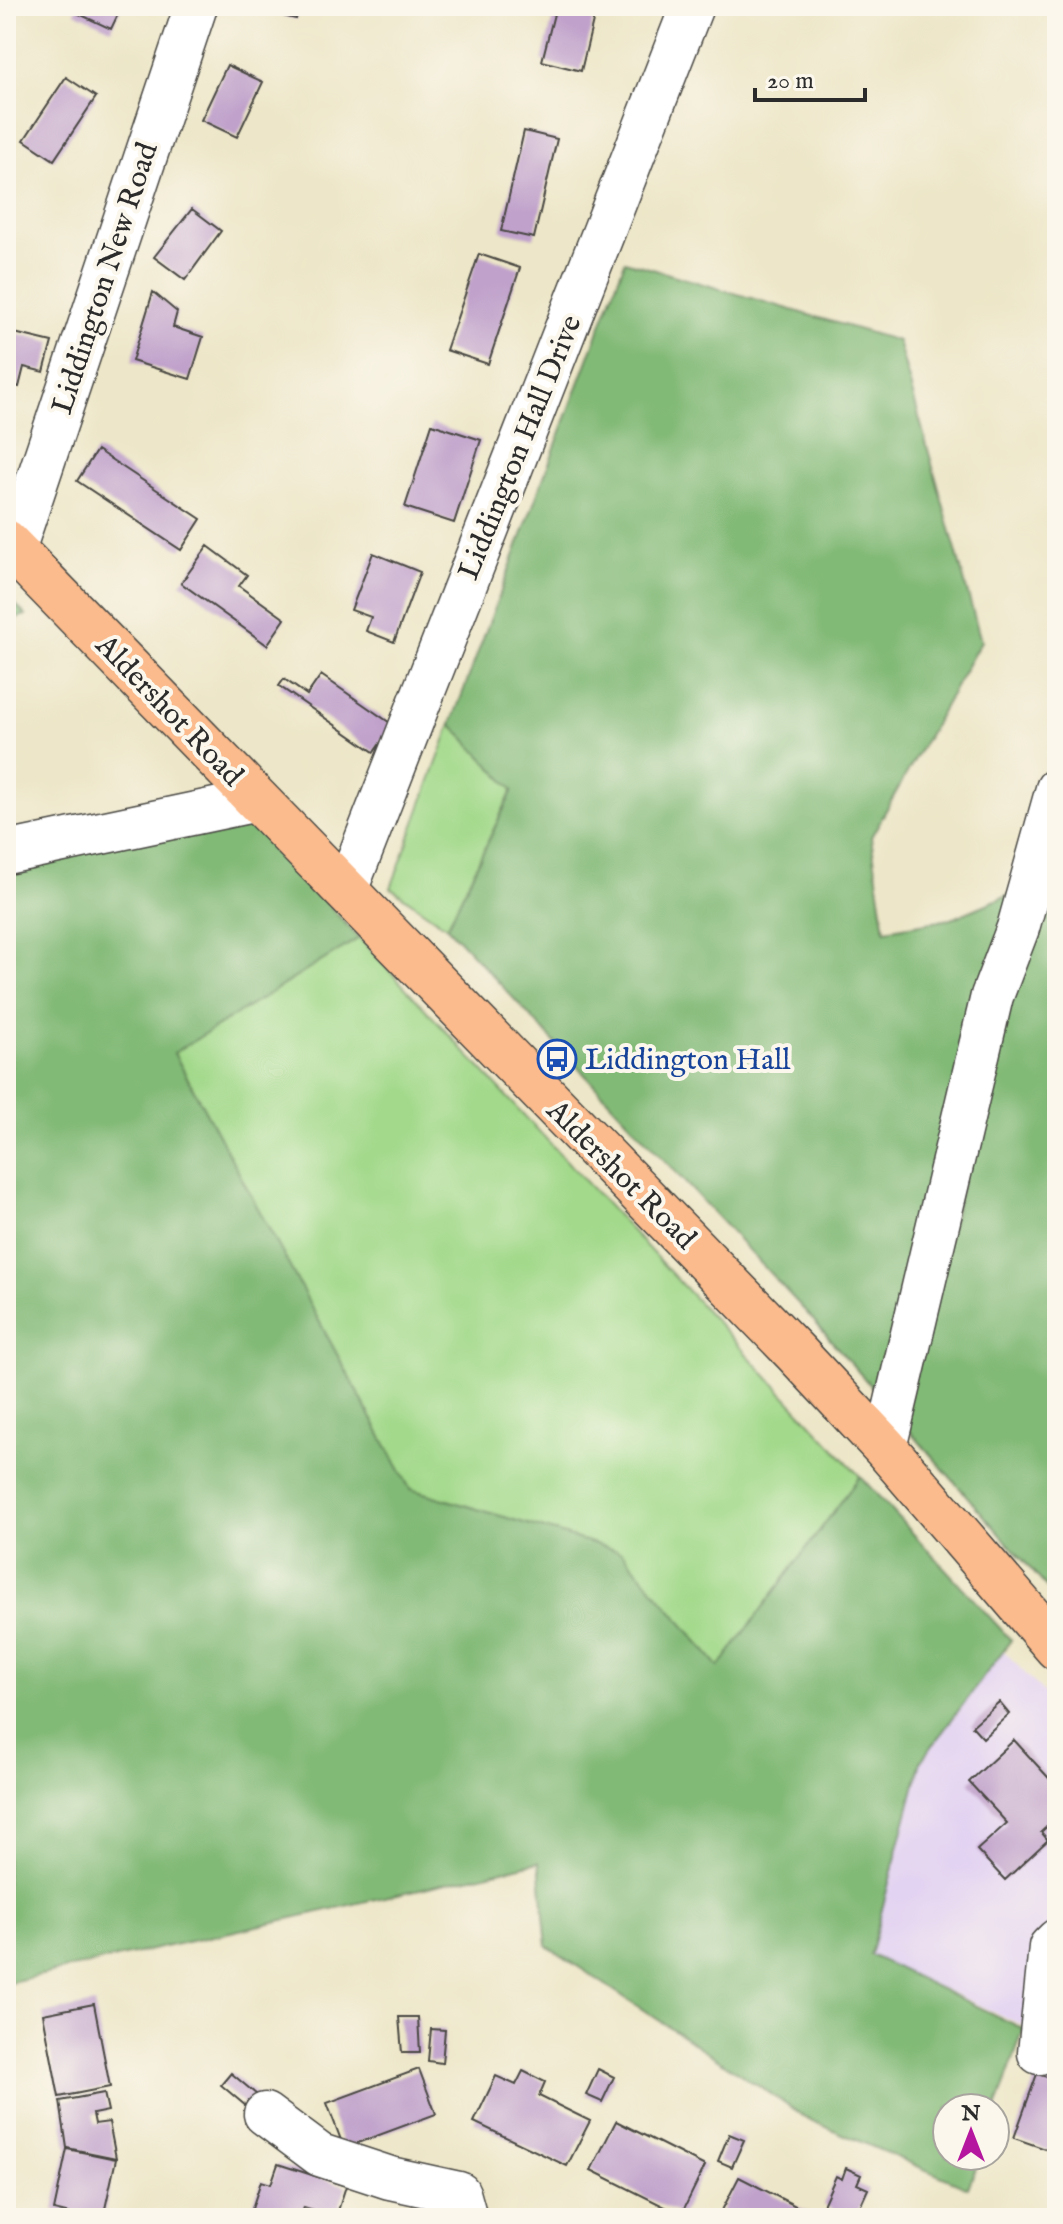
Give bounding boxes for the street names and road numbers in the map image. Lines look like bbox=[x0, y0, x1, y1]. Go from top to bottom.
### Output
street label: Liddington New Road bbox=[44, 137, 168, 419]
street label: Liddington Hall Drive bbox=[450, 310, 591, 586]
street label: Aldershot Road bbox=[86, 627, 251, 796]
street label: Aldershot Road bbox=[537, 1092, 704, 1259]

